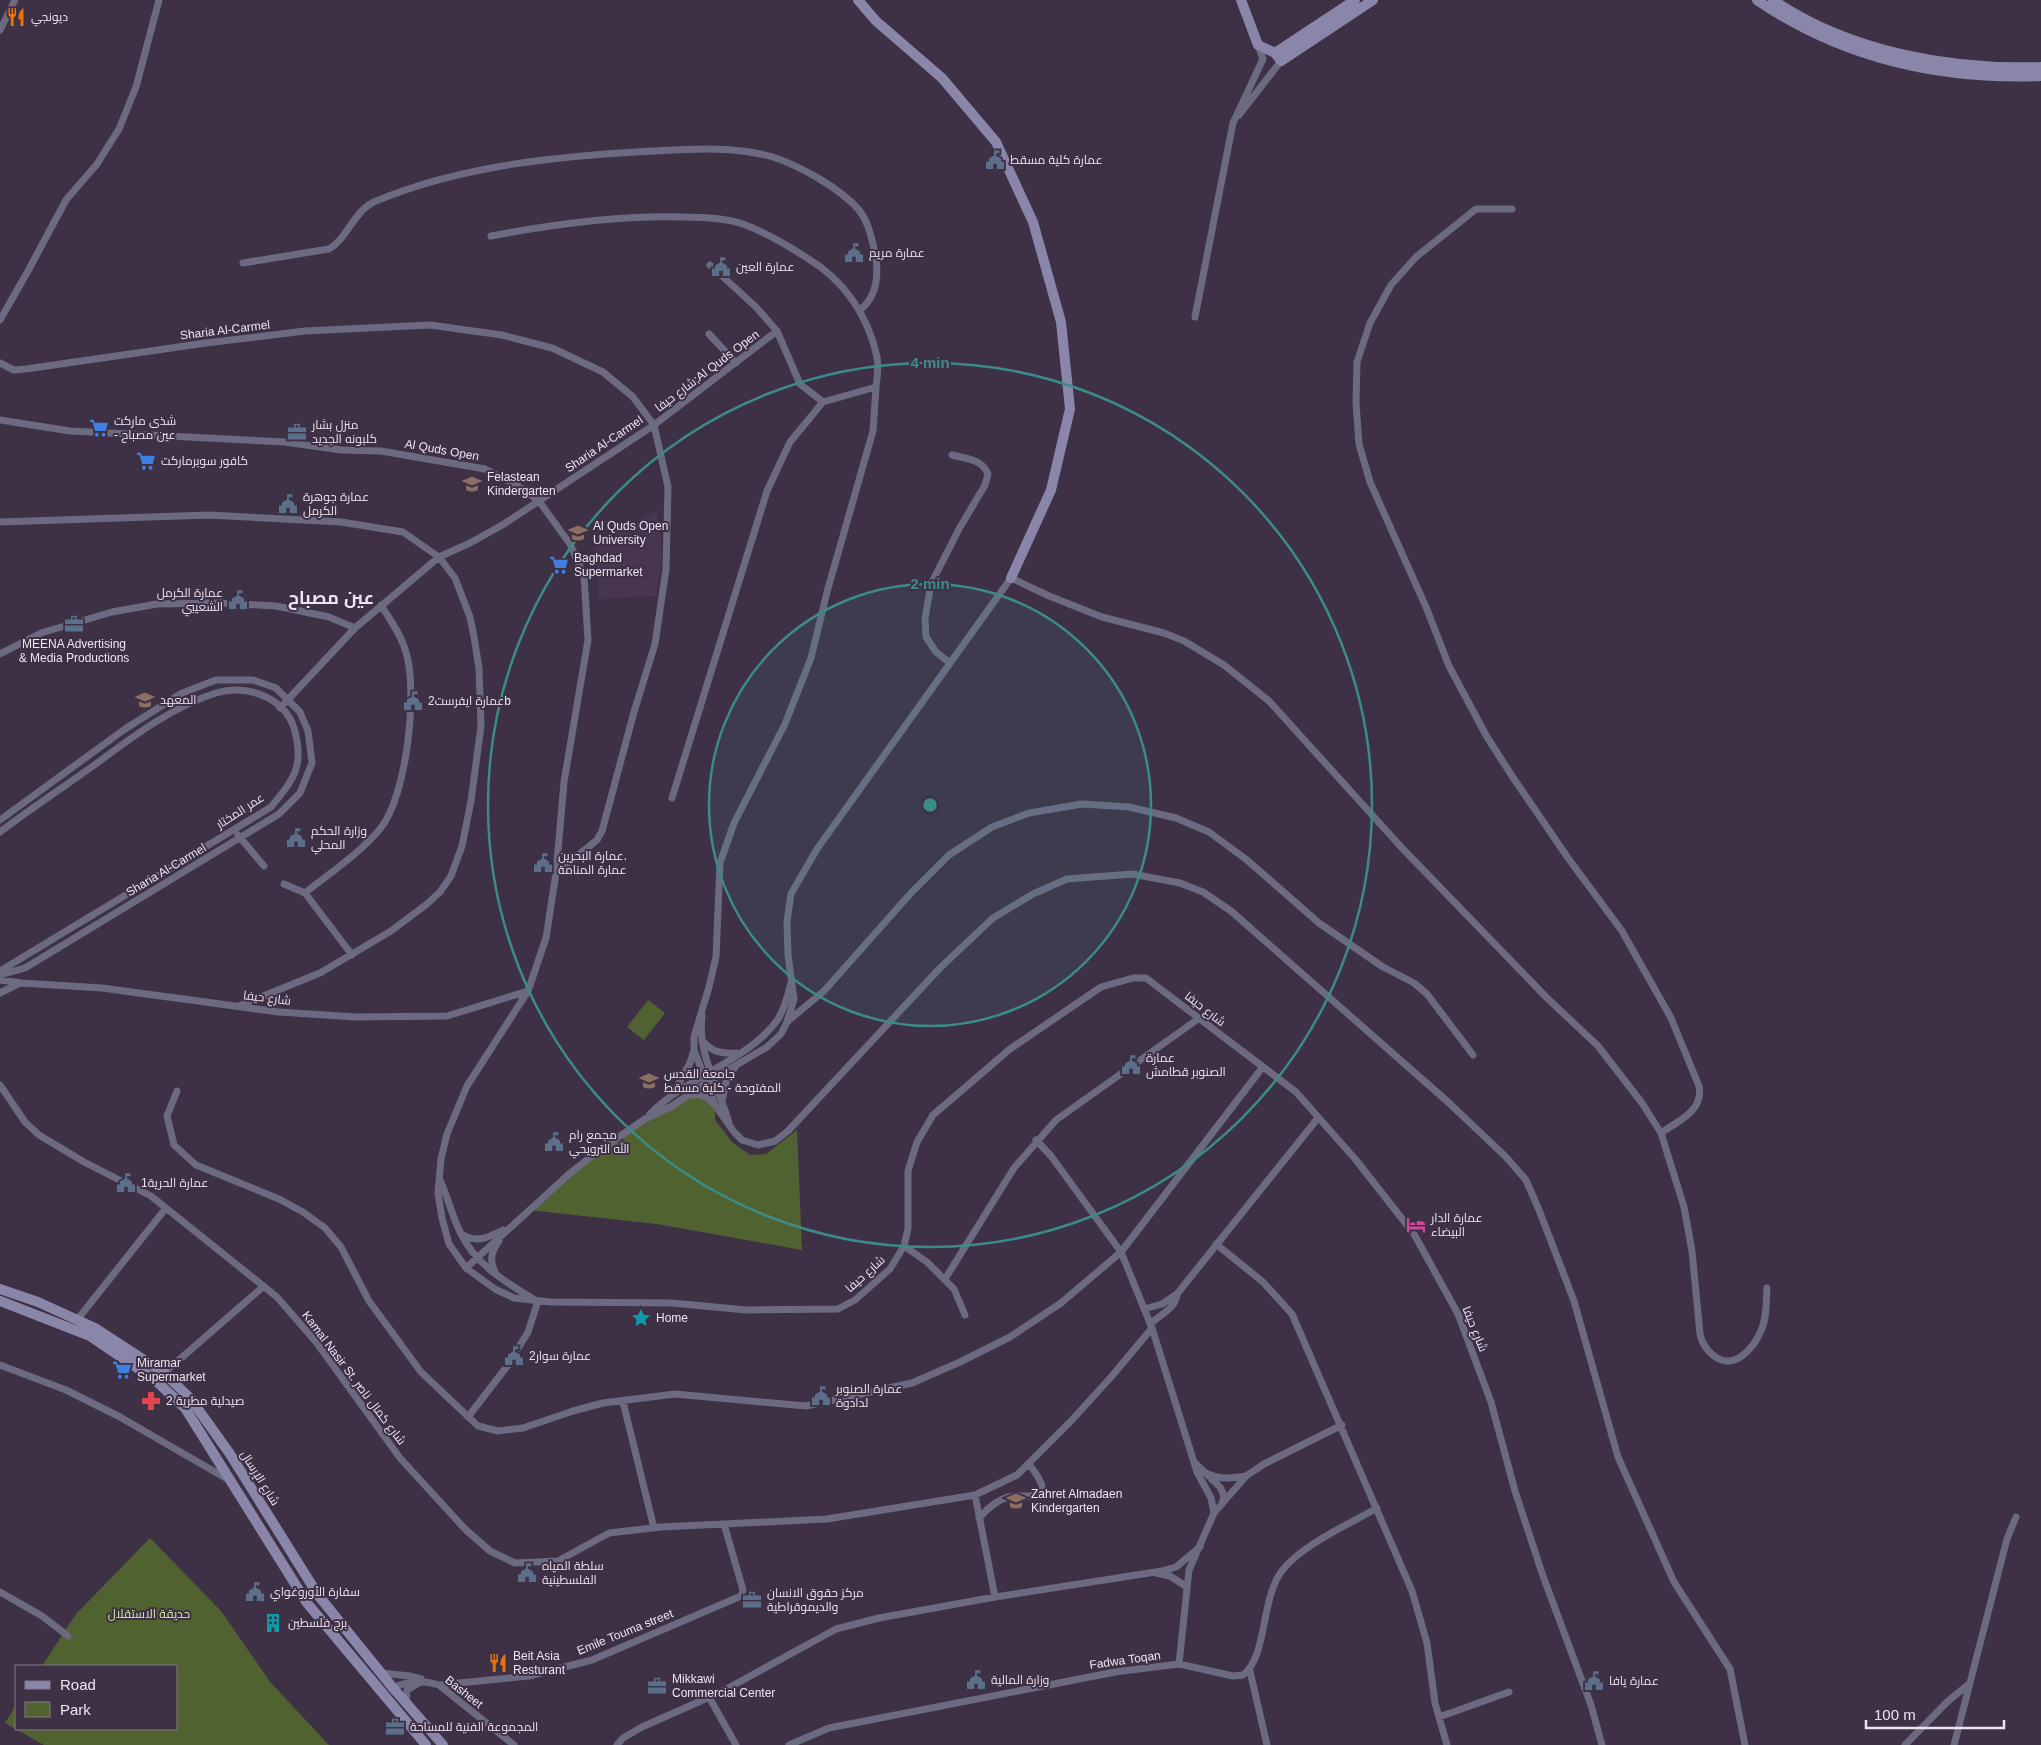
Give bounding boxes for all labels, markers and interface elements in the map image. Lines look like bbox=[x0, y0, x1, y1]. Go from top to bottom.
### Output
restaurant icon: ديونجي bbox=[5, 6, 27, 28]
place label: ديونجي bbox=[31, 10, 68, 27]
public building icon: عمارة كلية مسقط bbox=[984, 149, 1006, 171]
place label: عمارة كلية مسقط bbox=[1010, 153, 1102, 167]
public building icon: عمارة مريم bbox=[843, 242, 865, 264]
place label: عمارة مريم bbox=[869, 246, 925, 261]
public building icon: عمارة العين bbox=[710, 256, 732, 278]
place label: عمارة العين bbox=[736, 260, 794, 274]
street label: Sharia Al-Carmel bbox=[179, 318, 271, 342]
street label: شارع حيفا;Al Quds Open bbox=[652, 327, 762, 416]
text: 4 min bbox=[910, 354, 950, 371]
street label: Sharia Al-Carmel bbox=[562, 413, 646, 475]
place label: شذى ماركت - عين مصباح bbox=[114, 414, 176, 443]
supermarket icon: شذى ماركت - عين مصباح bbox=[88, 417, 110, 439]
place label: منزل بشار كلبونه الجديد bbox=[311, 418, 377, 446]
office icon: منزل بشار كلبونه الجديد bbox=[286, 421, 308, 443]
street label: Al Quds Open bbox=[404, 437, 480, 463]
supermarket icon: كافور سوبرماركت bbox=[135, 450, 157, 472]
place label: كافور سوبرماركت bbox=[161, 454, 248, 468]
place label: Felastean Kindergarten bbox=[487, 470, 556, 498]
school or university icon: Felastean Kindergarten bbox=[461, 473, 483, 495]
place label: عمارة جوهرة الكرمل bbox=[303, 490, 369, 518]
public building icon: عمارة جوهرة الكرمل bbox=[277, 493, 299, 515]
place label: Al Quds Open University bbox=[593, 519, 668, 547]
school or university icon: Al Quds Open University bbox=[567, 522, 589, 544]
place label: Baghdad Supermarket bbox=[574, 551, 643, 579]
supermarket icon: Baghdad Supermarket bbox=[548, 554, 570, 576]
text: 2 min bbox=[910, 575, 950, 592]
place label: عمارة الكرمل الشعيبي bbox=[157, 586, 223, 617]
district label: عين مصباح bbox=[288, 588, 374, 610]
public building icon: عمارة الكرمل الشعيبي bbox=[227, 589, 249, 611]
office icon: MEENA Advertising & Media Productions bbox=[63, 613, 85, 635]
place label: MEENA Advertising & Media Productions bbox=[19, 637, 129, 665]
school or university icon: المعهد bbox=[134, 689, 156, 711]
public building icon: عمارة ايفرست2b bbox=[402, 690, 424, 712]
place label: المعهد bbox=[160, 693, 197, 707]
place label: عمارة ايفرست2b bbox=[428, 694, 511, 708]
street label: عمر المختار bbox=[213, 790, 267, 832]
centre of rings bbox=[921, 796, 939, 814]
place label: وزارة الحكم المحلي bbox=[311, 824, 367, 855]
public building icon: وزارة الحكم المحلي bbox=[285, 827, 307, 849]
street label: Sharia Al-Carmel bbox=[124, 841, 208, 899]
place label: عمارة البحرين. عمارة المنامة bbox=[558, 849, 627, 877]
public building icon: عمارة البحرين. عمارة المنامة bbox=[532, 852, 554, 874]
street label: شارع حيفا bbox=[242, 988, 292, 1009]
street label: شارع حيفا bbox=[1181, 989, 1228, 1030]
place label: عمارة الصنوبر قطامش bbox=[1146, 1051, 1226, 1079]
public building icon: عمارة الصنوبر قطامش bbox=[1120, 1054, 1142, 1076]
place label: جامعة القدس المفتوحة - كلية مسقط bbox=[664, 1067, 781, 1095]
school or university icon: جامعة القدس المفتوحة - كلية مسقط bbox=[638, 1070, 660, 1092]
place label: مجمع رام الله الترويحي bbox=[569, 1128, 629, 1159]
public building icon: مجمع رام الله الترويحي bbox=[543, 1131, 565, 1153]
public building icon: عمارة الحرية1 bbox=[115, 1172, 137, 1194]
place label: عمارة الحرية1 bbox=[141, 1176, 208, 1190]
place label: عمارة الدار البيضاء bbox=[1430, 1211, 1483, 1239]
hotel icon: عمارة الدار البيضاء bbox=[1405, 1214, 1427, 1236]
street label: شارع حيفا bbox=[842, 1253, 888, 1296]
street label: شارع حيفا bbox=[1459, 1304, 1491, 1354]
place icon: Home bbox=[630, 1307, 652, 1329]
street label: Kamal Nasir St. شارع كمال ناصر bbox=[298, 1308, 409, 1448]
place label: Home bbox=[656, 1311, 688, 1325]
public building icon: عمارة سوار2 bbox=[503, 1345, 525, 1367]
place label: عمارة سوار2 bbox=[529, 1349, 591, 1363]
place label: Miramar Supermarket bbox=[137, 1356, 206, 1384]
supermarket icon: Miramar Supermarket bbox=[111, 1359, 133, 1381]
place label: عمارة الصنوبر لدادوة bbox=[835, 1382, 902, 1410]
public building icon: عمارة الصنوبر لدادوة bbox=[810, 1385, 832, 1407]
pharmacy icon: صيدلية مطرية 2 bbox=[140, 1390, 162, 1412]
place label: صيدلية مطرية 2 bbox=[166, 1394, 244, 1408]
street label: شارع الإرسال bbox=[237, 1448, 282, 1509]
place label: Zahret Almadaen Kindergarten bbox=[1031, 1487, 1122, 1515]
school or university icon: Zahret Almadaen Kindergarten bbox=[1005, 1490, 1027, 1512]
place label: سلطة المياه الفلسطينية bbox=[542, 1559, 604, 1587]
public building icon: سلطة المياه الفلسطينية bbox=[516, 1562, 538, 1584]
public building icon: سفارة الأوروغواي bbox=[244, 1581, 266, 1603]
place label: سفارة الأوروغواي bbox=[270, 1585, 360, 1602]
place label: مركز حقوق الانسان والديموقراطية bbox=[767, 1586, 864, 1614]
office icon: مركز حقوق الانسان والديموقراطية bbox=[741, 1589, 763, 1611]
street label: Emile Touma street bbox=[575, 1606, 676, 1658]
park label: حديقة الاستقلال bbox=[108, 1607, 190, 1621]
building icon: برج فلسطين bbox=[262, 1612, 284, 1634]
place label: برج فلسطين bbox=[288, 1616, 347, 1631]
street label: Fadwa Toqan bbox=[1088, 1648, 1162, 1672]
place label: Beit Asia Resturant bbox=[513, 1649, 566, 1677]
restaurant icon: Beit Asia Resturant bbox=[487, 1652, 509, 1674]
legend bbox=[15, 1665, 178, 1730]
public building icon: وزارة المالية bbox=[965, 1669, 987, 1691]
public building icon: عمارة يافا bbox=[1583, 1670, 1605, 1692]
place label: Mikkawi Commercial Center bbox=[672, 1672, 775, 1700]
street label: Basheet bbox=[442, 1673, 486, 1711]
place label: وزارة المالية bbox=[991, 1673, 1049, 1687]
place label: عمارة يافا bbox=[1609, 1674, 1659, 1688]
office icon: Mikkawi Commercial Center bbox=[646, 1675, 668, 1697]
text: Road bbox=[60, 1676, 96, 1693]
scale bar bbox=[1866, 1698, 2004, 1730]
text: Park bbox=[60, 1701, 91, 1718]
text: 100 m bbox=[1874, 1706, 1916, 1723]
office icon: المجموعة الفنية للمساحة bbox=[384, 1716, 406, 1738]
place label: المجموعة الفنية للمساحة bbox=[410, 1720, 538, 1734]

